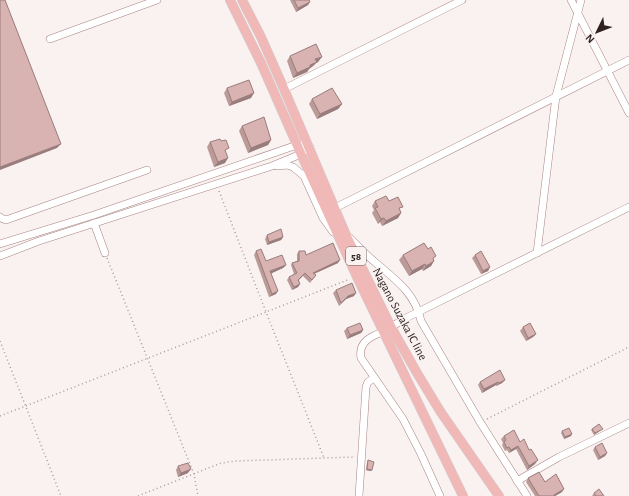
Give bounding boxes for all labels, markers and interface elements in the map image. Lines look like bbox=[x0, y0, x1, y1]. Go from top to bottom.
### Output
north arrow bbox=[577, 12, 617, 52]
text: N bbox=[583, 32, 597, 45]
road number: 58 bbox=[346, 247, 366, 265]
street label: Nagano Suzaka IC line bbox=[371, 266, 429, 362]

